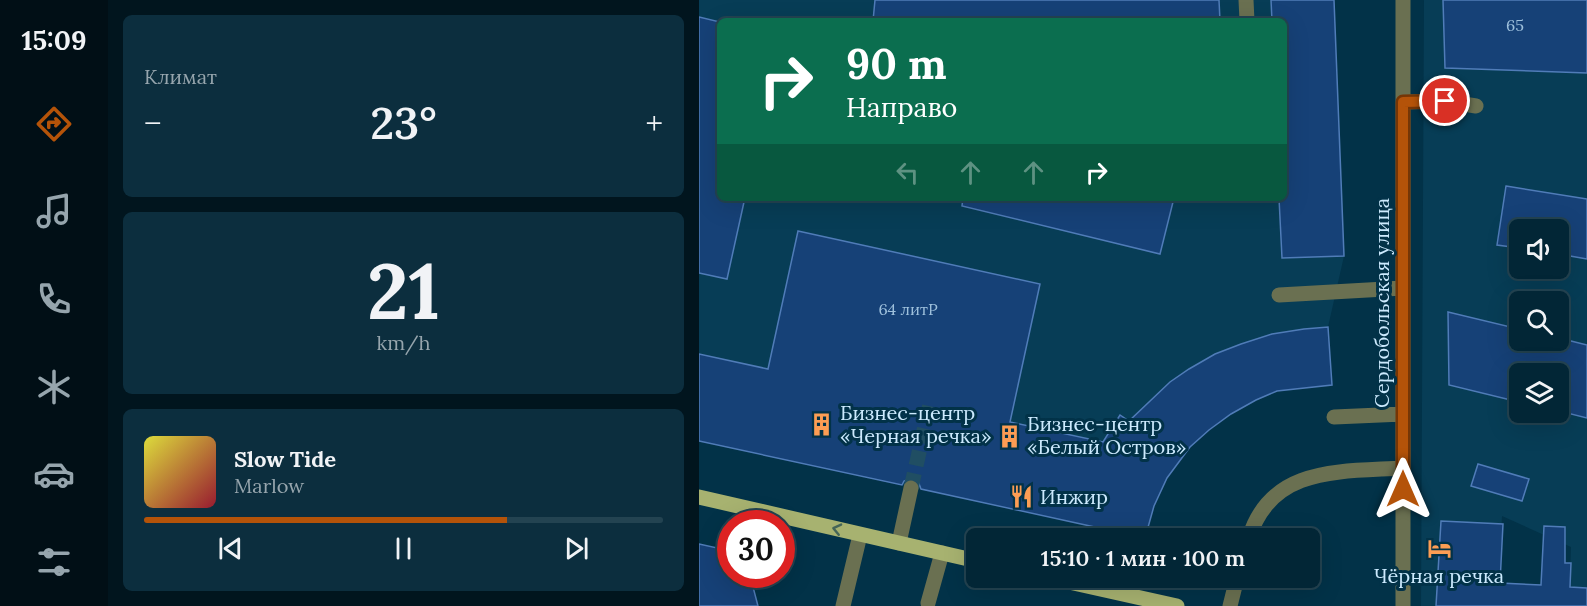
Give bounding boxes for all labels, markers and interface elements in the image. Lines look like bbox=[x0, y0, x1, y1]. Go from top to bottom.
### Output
house number: 65 bbox=[1506, 15, 1524, 35]
text: 15:09 bbox=[21, 23, 87, 57]
text: 90 m bbox=[846, 37, 947, 91]
icon: right bbox=[747, 42, 825, 120]
text: Климат bbox=[144, 64, 217, 89]
pin bbox=[1419, 75, 1470, 126]
icon: arrive bbox=[1428, 84, 1461, 117]
text: Направо bbox=[846, 90, 957, 124]
text: 23° bbox=[370, 94, 437, 151]
text: − bbox=[144, 102, 162, 144]
text: + bbox=[645, 102, 663, 144]
icon: directions bbox=[33, 103, 75, 145]
icon: left bbox=[891, 156, 924, 189]
icon: ahead bbox=[954, 156, 987, 189]
icon: ahead bbox=[1017, 156, 1050, 189]
icon: right bbox=[1080, 156, 1113, 189]
icon: music bbox=[33, 190, 75, 232]
street label: Сердобольская улица bbox=[1369, 198, 1394, 408]
map controls bbox=[1509, 219, 1569, 423]
button: sound bbox=[1509, 219, 1569, 279]
text: 21 bbox=[367, 241, 440, 340]
icon: phone bbox=[33, 278, 75, 320]
button: search bbox=[1509, 291, 1569, 351]
house number: 64 литР bbox=[878, 299, 938, 319]
text: km/h bbox=[376, 330, 431, 355]
button: layers bbox=[1509, 363, 1569, 423]
icon: climate bbox=[33, 366, 75, 408]
place label: Бизнес-центр «Черная речка» bbox=[840, 400, 991, 448]
place label: Бизнес-центр «Белый Остров» bbox=[1027, 411, 1186, 459]
building icon: Бизнес-центр «Черная речка» bbox=[809, 412, 835, 438]
building icon: Бизнес-центр «Белый Остров» bbox=[996, 423, 1022, 449]
text: Slow Tide bbox=[234, 445, 336, 473]
icon: car bbox=[33, 453, 75, 495]
position arrow bbox=[1371, 457, 1435, 521]
text: Marlow bbox=[234, 473, 304, 498]
restaurant icon: Инжир bbox=[1009, 484, 1035, 510]
place label: Инжир bbox=[1040, 484, 1108, 509]
speed limit sign: 30 bbox=[717, 510, 795, 588]
one-way arrow bbox=[833, 524, 843, 537]
icon: previous bbox=[214, 532, 247, 565]
icon: pause bbox=[387, 532, 420, 565]
icon: next bbox=[560, 532, 593, 565]
hotel icon: Чёрная речка bbox=[1426, 535, 1452, 561]
icon: filters bbox=[33, 541, 75, 583]
text: 15:10 · 1 мин · 100 m bbox=[1041, 544, 1245, 572]
place label: Чёрная речка bbox=[1374, 563, 1504, 588]

